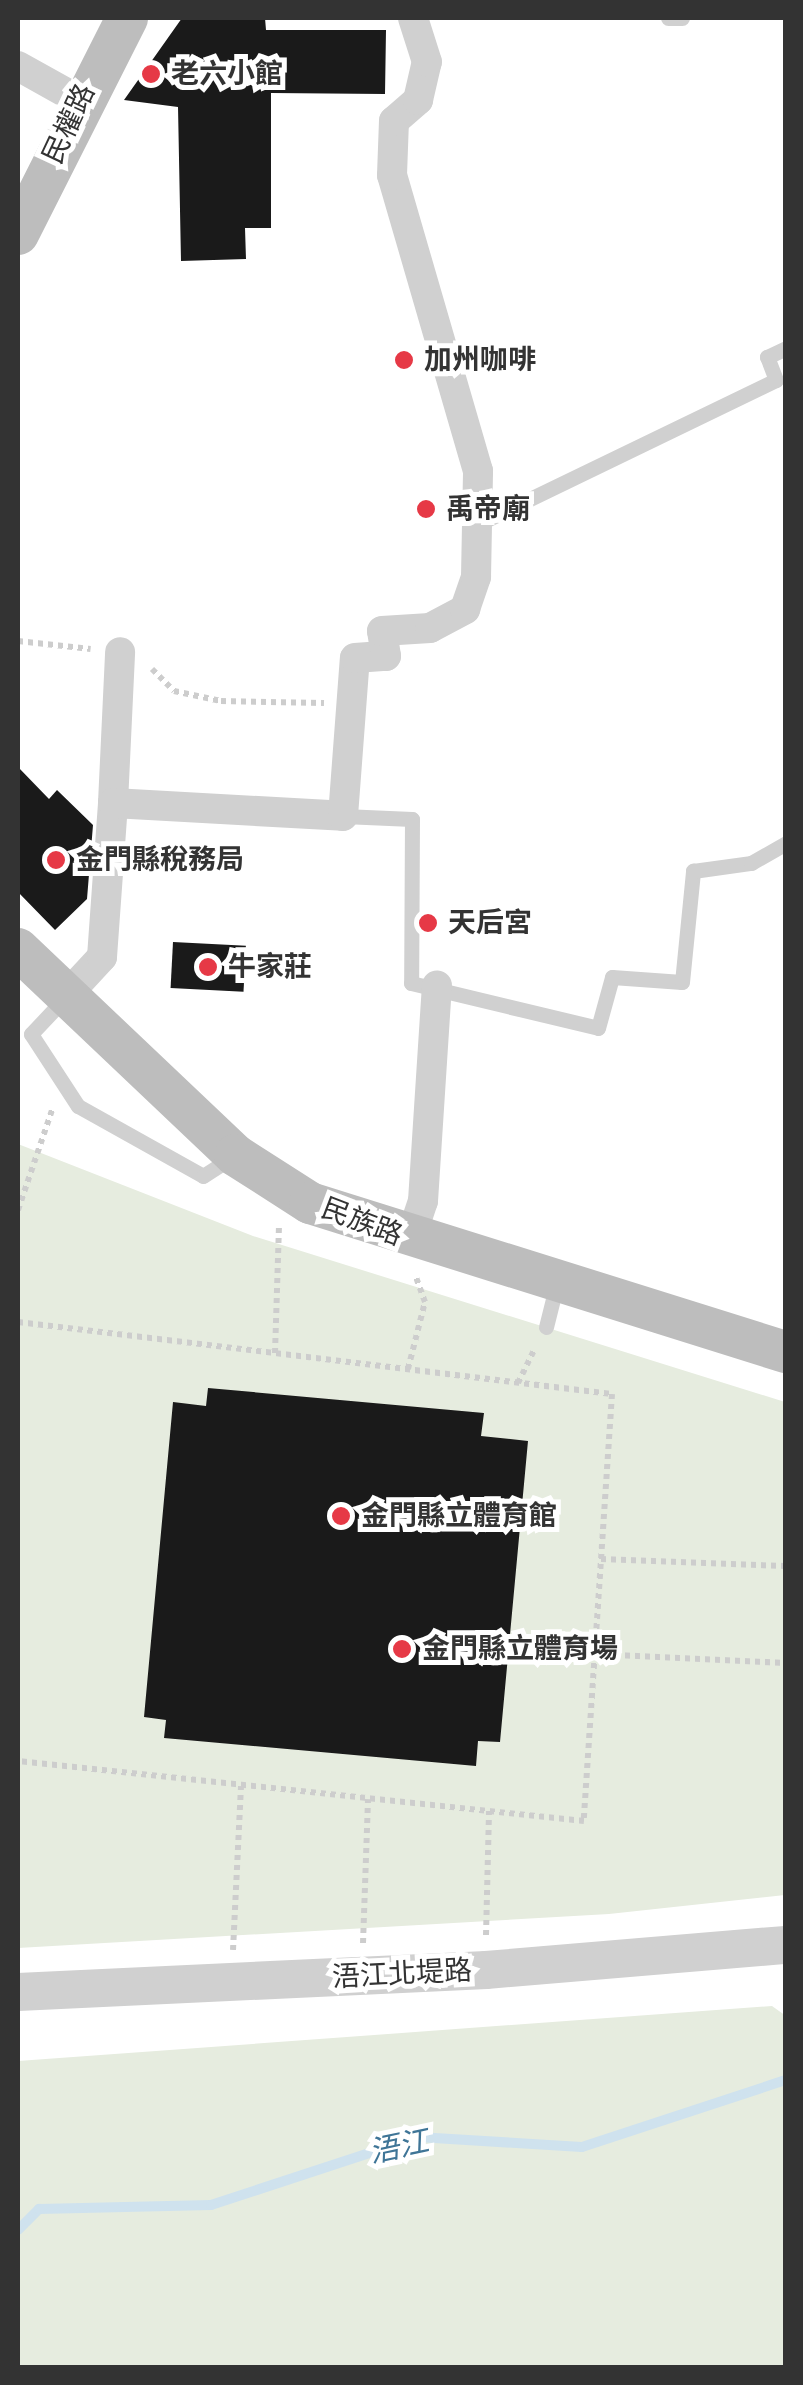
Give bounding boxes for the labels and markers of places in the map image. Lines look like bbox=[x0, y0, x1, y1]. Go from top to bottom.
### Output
place label: 老六小館 bbox=[171, 57, 283, 91]
marker: 老六小館 bbox=[140, 63, 162, 85]
place label: 加州咖啡 bbox=[424, 343, 536, 377]
marker: 加州咖啡 bbox=[393, 349, 415, 371]
place label: 禹帝廟 bbox=[446, 492, 530, 526]
marker: 禹帝廟 bbox=[415, 498, 437, 520]
place label: 金門縣稅務局 bbox=[76, 843, 244, 877]
marker: 金門縣稅務局 bbox=[45, 849, 67, 871]
place label: 天后宮 bbox=[448, 906, 532, 940]
marker: 天后宮 bbox=[417, 912, 439, 934]
place label: 牛家莊 bbox=[228, 950, 312, 984]
marker: 牛家莊 bbox=[197, 956, 219, 978]
place label: 金門縣立體育館 bbox=[361, 1499, 557, 1533]
marker: 金門縣立體育館 bbox=[330, 1505, 352, 1527]
place label: 金門縣立體育場 bbox=[422, 1632, 618, 1666]
marker: 金門縣立體育場 bbox=[391, 1638, 413, 1660]

